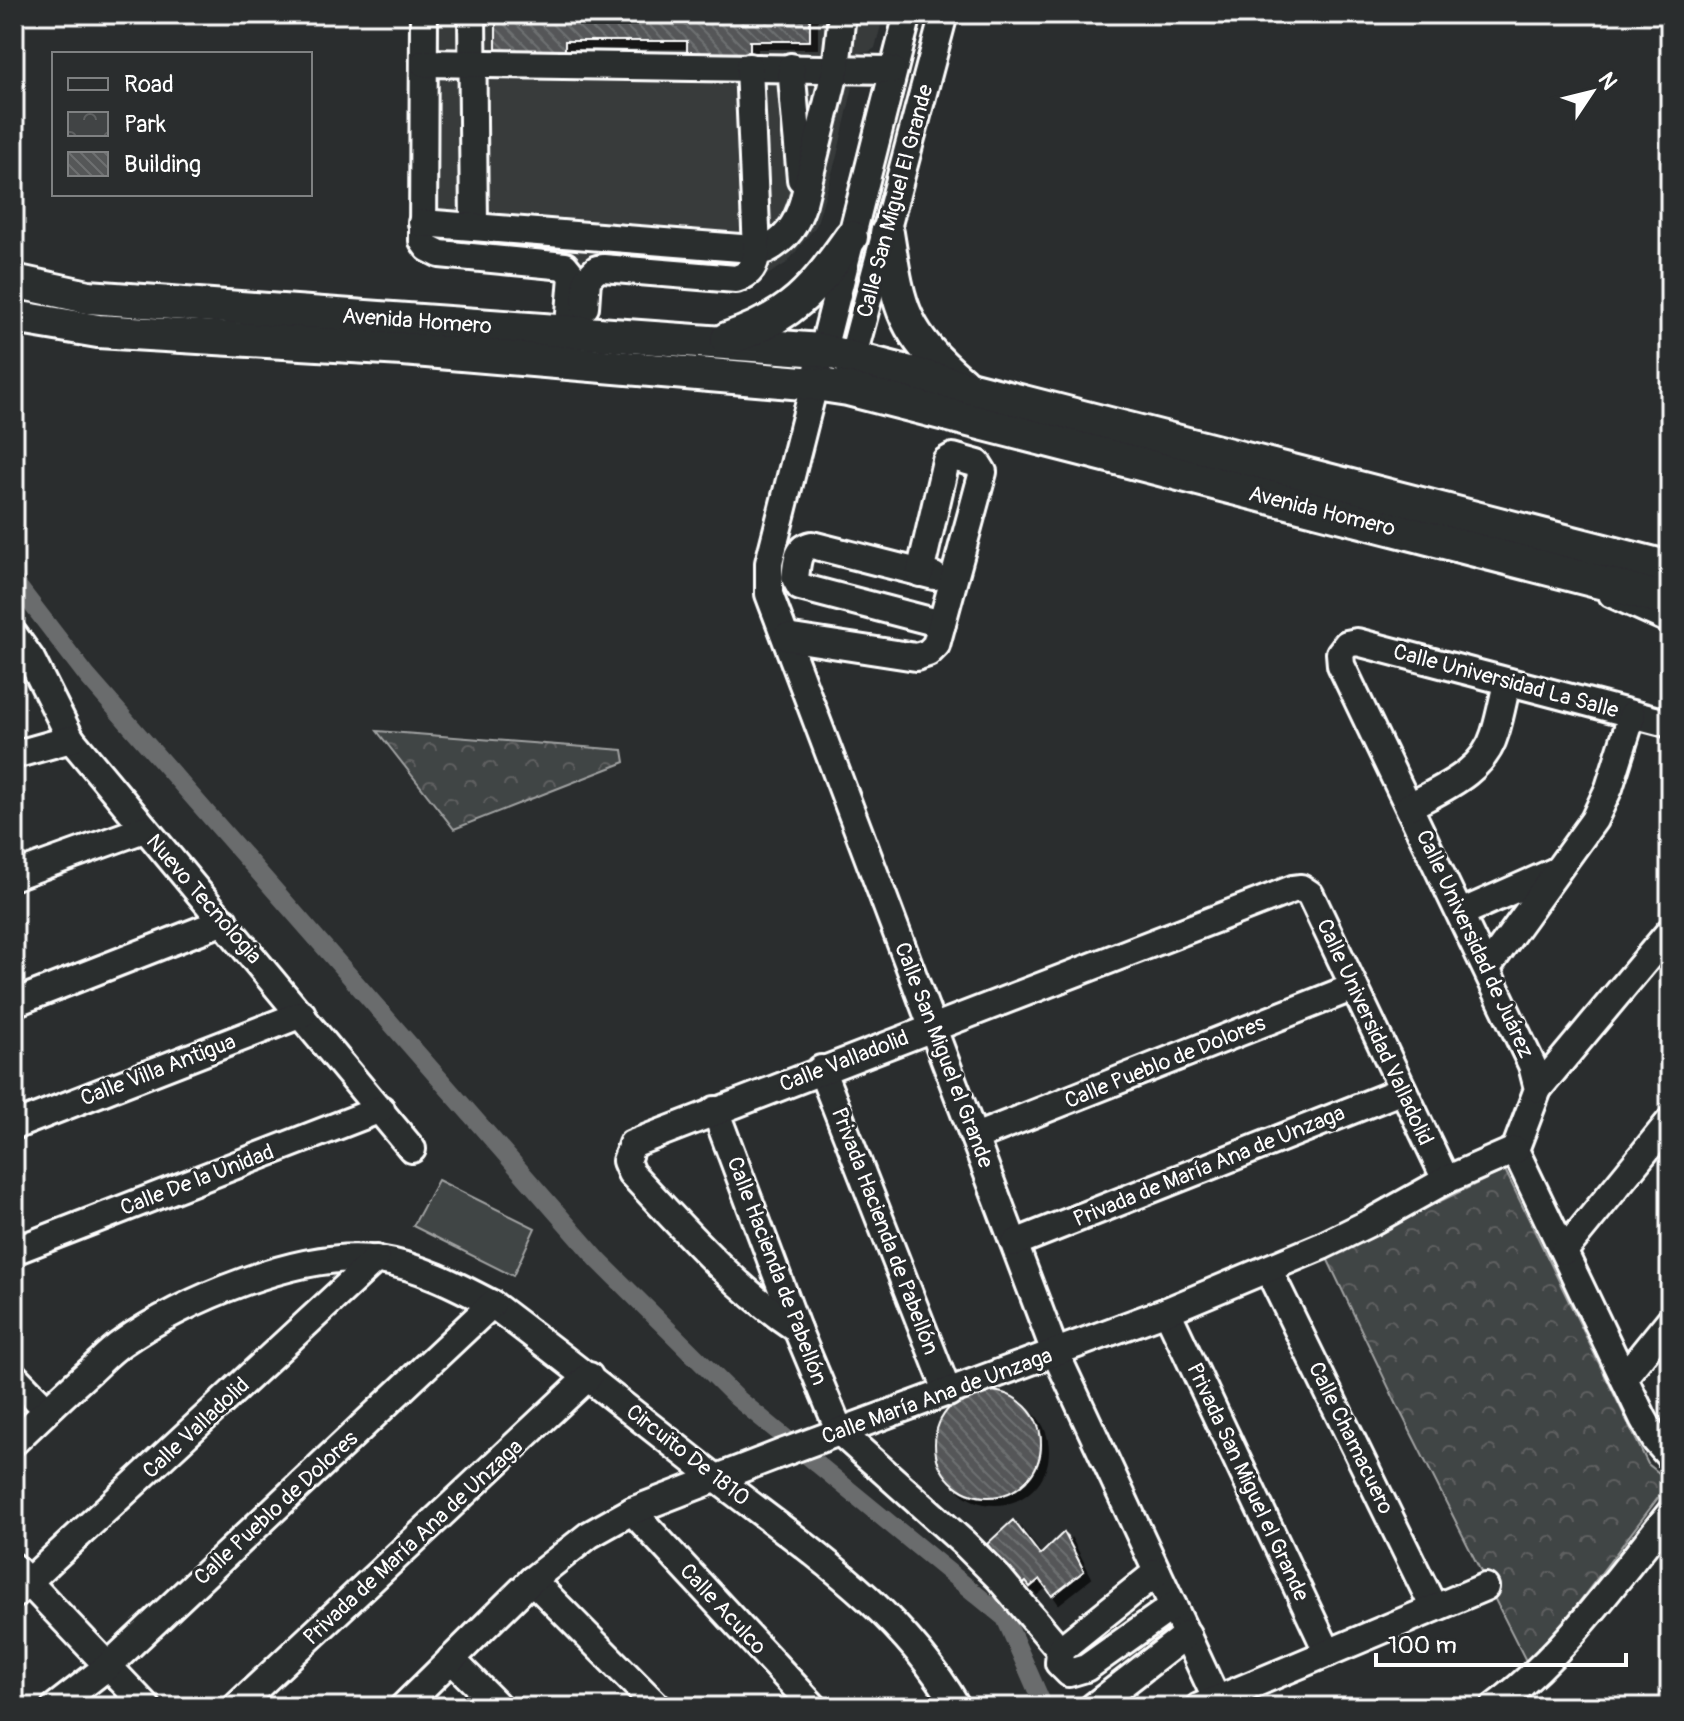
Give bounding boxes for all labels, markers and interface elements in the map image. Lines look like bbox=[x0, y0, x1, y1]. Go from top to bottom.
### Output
legend bbox=[52, 52, 312, 196]
north arrow bbox=[1552, 52, 1632, 132]
text: N bbox=[1592, 67, 1623, 95]
text: Road bbox=[124, 70, 174, 99]
street label: Calle San Miguel El Grande bbox=[850, 81, 940, 321]
text: Park bbox=[124, 110, 166, 139]
text: Building bbox=[124, 150, 201, 179]
street label: Avenida Homero bbox=[341, 302, 493, 340]
street label: Avenida Homero bbox=[1246, 479, 1398, 543]
street label: Calle Universidad La Salle bbox=[1390, 637, 1622, 725]
street label: Calle Universidad de Juárez bbox=[1410, 825, 1540, 1063]
street label: Nuevo Tecnologia bbox=[140, 828, 268, 970]
street label: Calle Universidad Valladolid bbox=[1310, 914, 1440, 1150]
street label: Calle San Miguel el Grande bbox=[888, 938, 1000, 1172]
street label: Calle Pueblo de Dolores bbox=[1061, 1009, 1270, 1115]
street label: Calle Valladolid bbox=[775, 1024, 913, 1098]
street label: Calle Villa Antigua bbox=[76, 1028, 240, 1112]
street label: Privada de María Ana de Unzaga bbox=[1069, 1099, 1349, 1233]
street label: Privada Hacienda de Pabellón bbox=[825, 1103, 945, 1359]
street label: Calle De la Unidad bbox=[116, 1138, 278, 1222]
street label: Calle Hacienda de Pabellón bbox=[720, 1153, 834, 1389]
street label: Calle María Ana de Unzaga bbox=[818, 1341, 1056, 1451]
street label: Calle Chamacuero bbox=[1302, 1357, 1400, 1519]
street label: Privada San Miguel el Grande bbox=[1180, 1358, 1316, 1606]
street label: Calle Valladolid bbox=[137, 1371, 255, 1485]
street label: Circuito De 1810 bbox=[620, 1398, 756, 1512]
street label: Calle Pueblo de Dolores bbox=[188, 1425, 364, 1591]
street label: Privada de María Ana de Unzaga bbox=[297, 1433, 529, 1651]
street label: Calle Aculco bbox=[674, 1558, 772, 1661]
scale bar bbox=[1376, 1617, 1626, 1667]
text: 100 m bbox=[1388, 1631, 1457, 1660]

